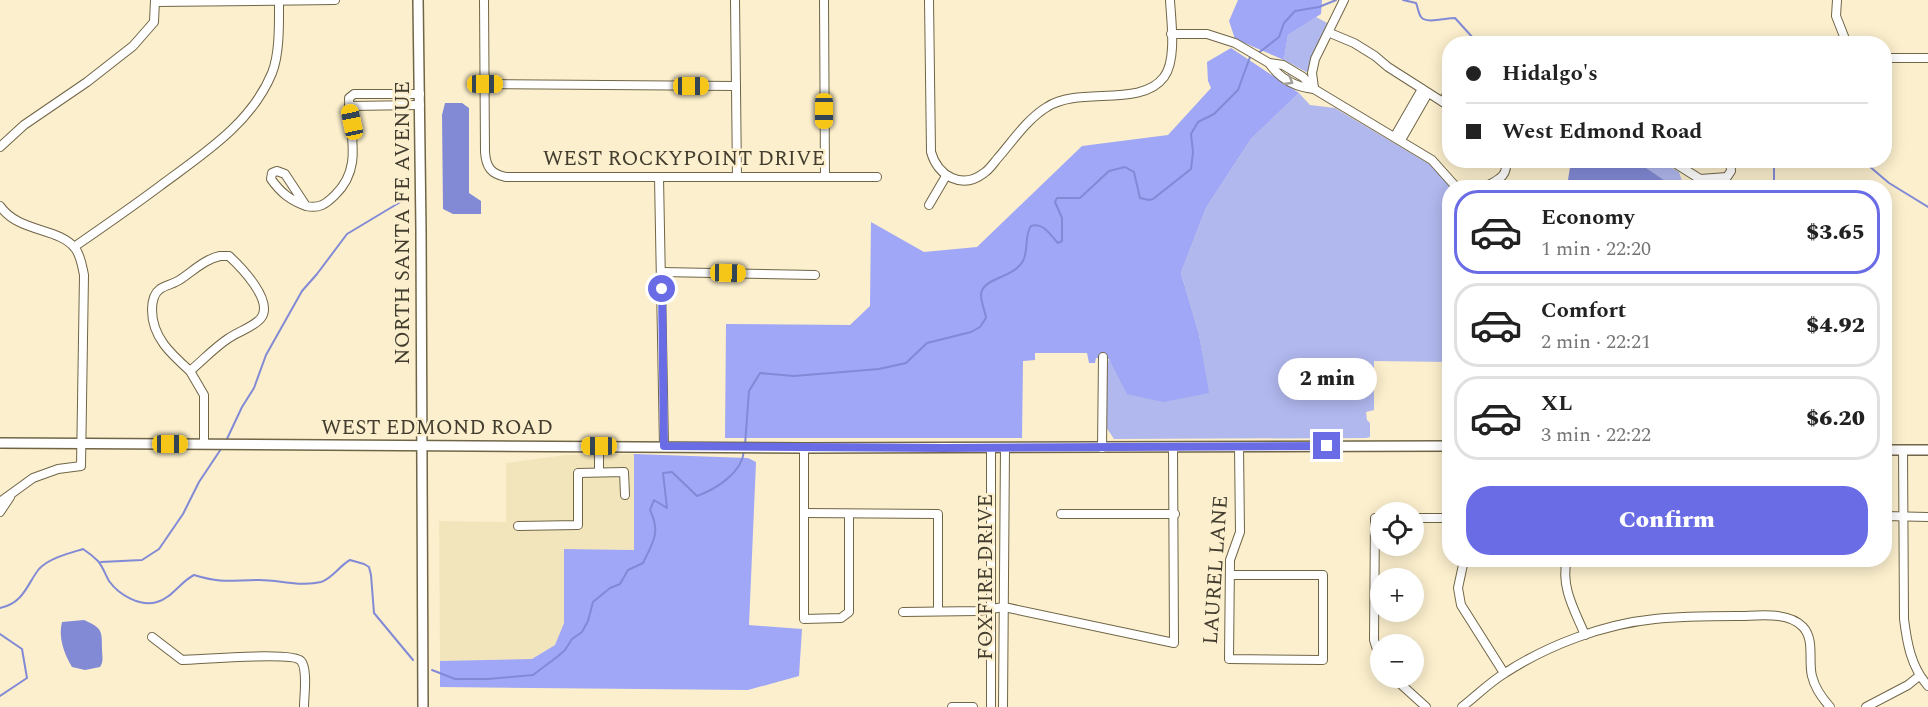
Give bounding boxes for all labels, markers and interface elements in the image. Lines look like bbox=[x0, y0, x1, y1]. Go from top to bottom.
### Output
text: Hidalgo's bbox=[1502, 57, 1598, 90]
one-way arrow bbox=[1283, 74, 1293, 86]
car bbox=[467, 75, 503, 93]
car bbox=[673, 77, 709, 95]
street label: NORTH SANTA FE AVENUE bbox=[387, 81, 419, 365]
car bbox=[815, 93, 833, 129]
car bbox=[339, 103, 365, 141]
text: West Edmond Road bbox=[1502, 115, 1702, 148]
street label: WEST ROCKYPOINT DRIVE bbox=[543, 143, 825, 175]
text: Economy bbox=[1541, 201, 1634, 234]
icon: car bbox=[1469, 205, 1523, 259]
text: $3.65 bbox=[1806, 216, 1865, 249]
text: 1 min · 22:20 bbox=[1541, 234, 1651, 264]
car bbox=[710, 264, 746, 282]
route start bbox=[648, 275, 675, 302]
text: Comfort bbox=[1541, 294, 1626, 327]
icon: car bbox=[1469, 298, 1523, 352]
text: $4.92 bbox=[1806, 309, 1865, 342]
text: 2 min · 22:21 bbox=[1541, 327, 1651, 357]
callout: 2 min bbox=[1278, 359, 1376, 401]
text: 2 min bbox=[1300, 364, 1355, 394]
text: XL bbox=[1541, 387, 1572, 420]
icon: car bbox=[1469, 391, 1523, 445]
text: $6.20 bbox=[1806, 402, 1865, 435]
street label: WEST EDMOND ROAD bbox=[321, 412, 553, 444]
text: 3 min · 22:22 bbox=[1541, 420, 1651, 450]
route end bbox=[1313, 432, 1340, 459]
car bbox=[152, 435, 188, 453]
car bbox=[581, 437, 617, 455]
button: Confirm bbox=[1466, 486, 1868, 555]
street label: FOXFIRE DRIVE bbox=[970, 494, 1002, 660]
street label: LAUREL LANE bbox=[1195, 494, 1237, 646]
map controls bbox=[1370, 502, 1424, 688]
button: locate bbox=[1370, 502, 1424, 556]
button: + bbox=[1370, 568, 1424, 622]
button: − bbox=[1370, 634, 1424, 688]

